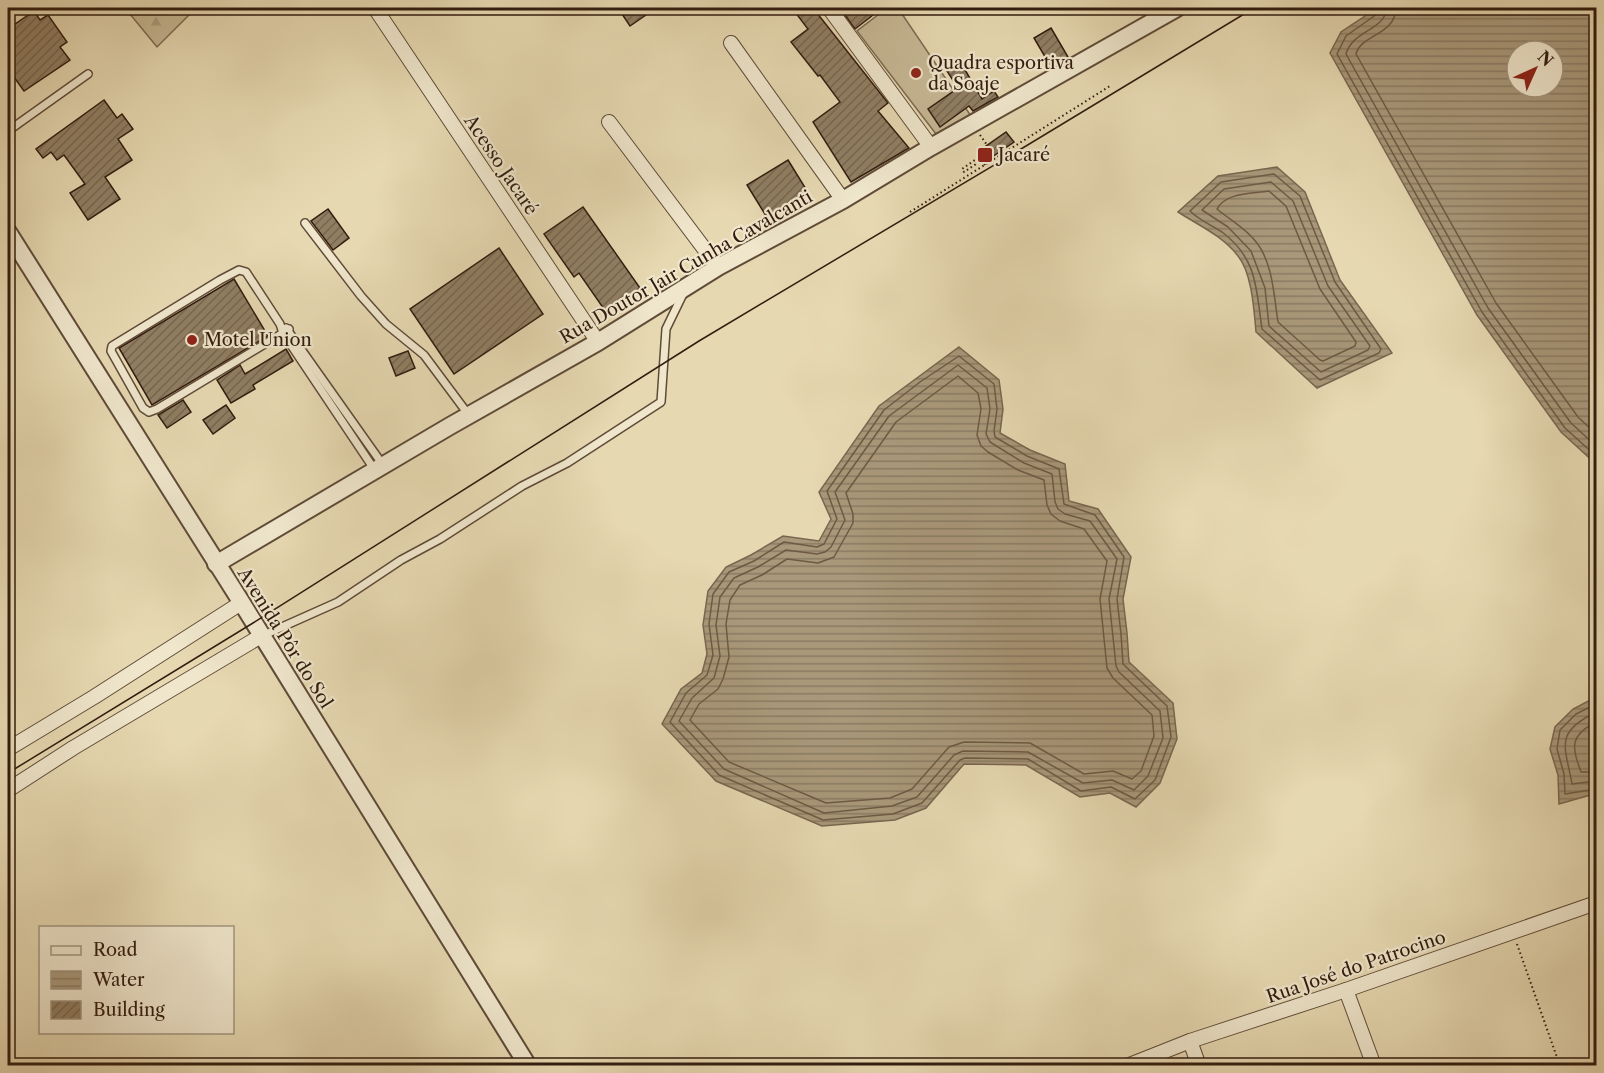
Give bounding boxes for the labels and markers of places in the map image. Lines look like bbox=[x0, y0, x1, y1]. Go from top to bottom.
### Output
place label: Quadra esportiva da Soaje bbox=[928, 52, 1075, 95]
marker: Quadra esportiva da Soaje bbox=[909, 66, 923, 80]
place label: Jacaré bbox=[995, 144, 1050, 166]
marker: Jacaré bbox=[976, 146, 994, 164]
place label: Motel Union bbox=[204, 329, 312, 351]
marker: Motel Union bbox=[185, 333, 199, 347]

